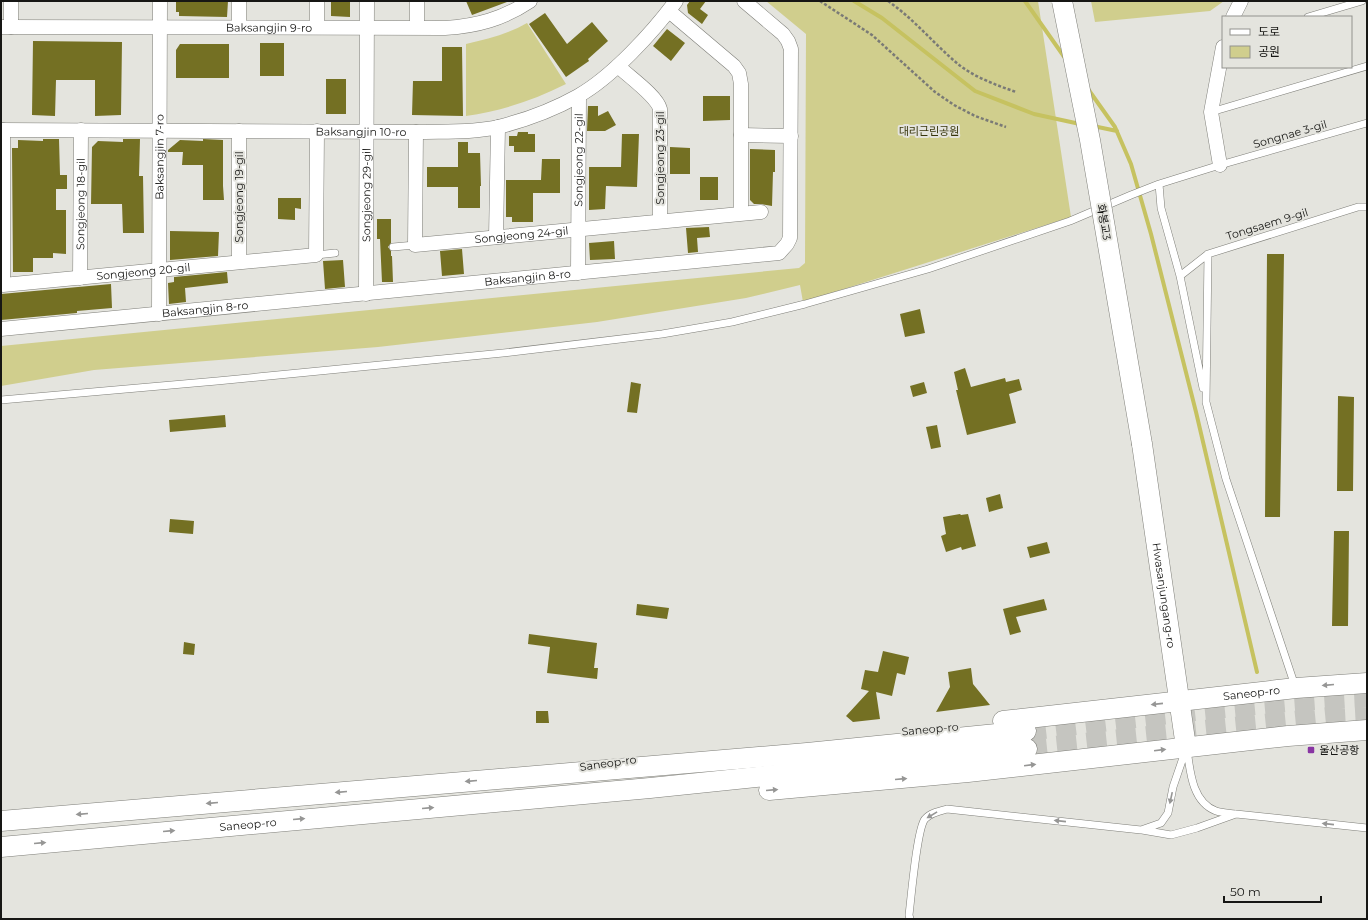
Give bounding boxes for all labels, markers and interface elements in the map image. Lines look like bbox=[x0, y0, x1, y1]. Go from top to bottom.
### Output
legend bbox=[1222, 16, 1352, 68]
street label: Baksangjin 9-ro bbox=[226, 21, 312, 35]
text: 도로 bbox=[1258, 24, 1280, 39]
text: 공원 bbox=[1258, 44, 1280, 59]
street label: Songjeong 23-gil bbox=[653, 111, 667, 205]
street label: Songjeong 22-gil bbox=[571, 113, 586, 207]
street label: Baksangjin 7-ro bbox=[152, 114, 167, 200]
street label: Songnae 3-gil bbox=[1252, 117, 1328, 151]
park label: 대리근린공원 bbox=[899, 124, 959, 138]
street label: Baksangjin 10-ro bbox=[315, 125, 407, 139]
street label: Songjeong 29-gil bbox=[359, 148, 373, 242]
street label: Songjeong 19-gil bbox=[232, 151, 246, 243]
street label: Songjeong 18-gil bbox=[73, 158, 88, 250]
street label: 화봉교3 bbox=[1094, 203, 1114, 241]
street label: Tongsaem 9-gil bbox=[1224, 205, 1310, 243]
street label: Songjeong 24-gil bbox=[474, 223, 569, 246]
street label: Songjeong 20-gil bbox=[96, 260, 191, 283]
street label: Baksangjin 8-ro bbox=[484, 266, 571, 289]
street label: Baksangjin 8-ro bbox=[161, 298, 249, 320]
street label: Hwasanjungang-ro bbox=[1149, 542, 1179, 649]
one-way arrow bbox=[1322, 681, 1334, 688]
street label: Saneop-ro bbox=[1222, 683, 1281, 703]
one-way arrow bbox=[1151, 701, 1163, 707]
street label: Saneop-ro bbox=[901, 720, 959, 738]
place label: 울산공항 bbox=[1319, 743, 1359, 757]
marker: 울산공항 bbox=[1306, 745, 1316, 755]
one-way arrow bbox=[1154, 747, 1166, 753]
street label: Saneop-ro bbox=[579, 752, 637, 774]
one-way arrow bbox=[1024, 762, 1037, 768]
one-way arrow bbox=[895, 775, 907, 782]
one-way arrow bbox=[465, 777, 477, 784]
one-way arrow bbox=[766, 786, 778, 793]
one-way arrow bbox=[335, 788, 347, 795]
one-way arrow bbox=[1167, 792, 1173, 804]
one-way arrow bbox=[206, 799, 218, 806]
one-way arrow bbox=[422, 805, 434, 811]
one-way arrow bbox=[76, 811, 88, 817]
one-way arrow bbox=[926, 811, 938, 818]
street label: Saneop-ro bbox=[219, 815, 277, 834]
one-way arrow bbox=[293, 816, 305, 823]
one-way arrow bbox=[1054, 818, 1066, 825]
one-way arrow bbox=[1322, 820, 1334, 827]
one-way arrow bbox=[163, 828, 175, 835]
one-way arrow bbox=[34, 840, 46, 846]
scale bar bbox=[1224, 878, 1321, 904]
text: 50 m bbox=[1230, 884, 1261, 899]

